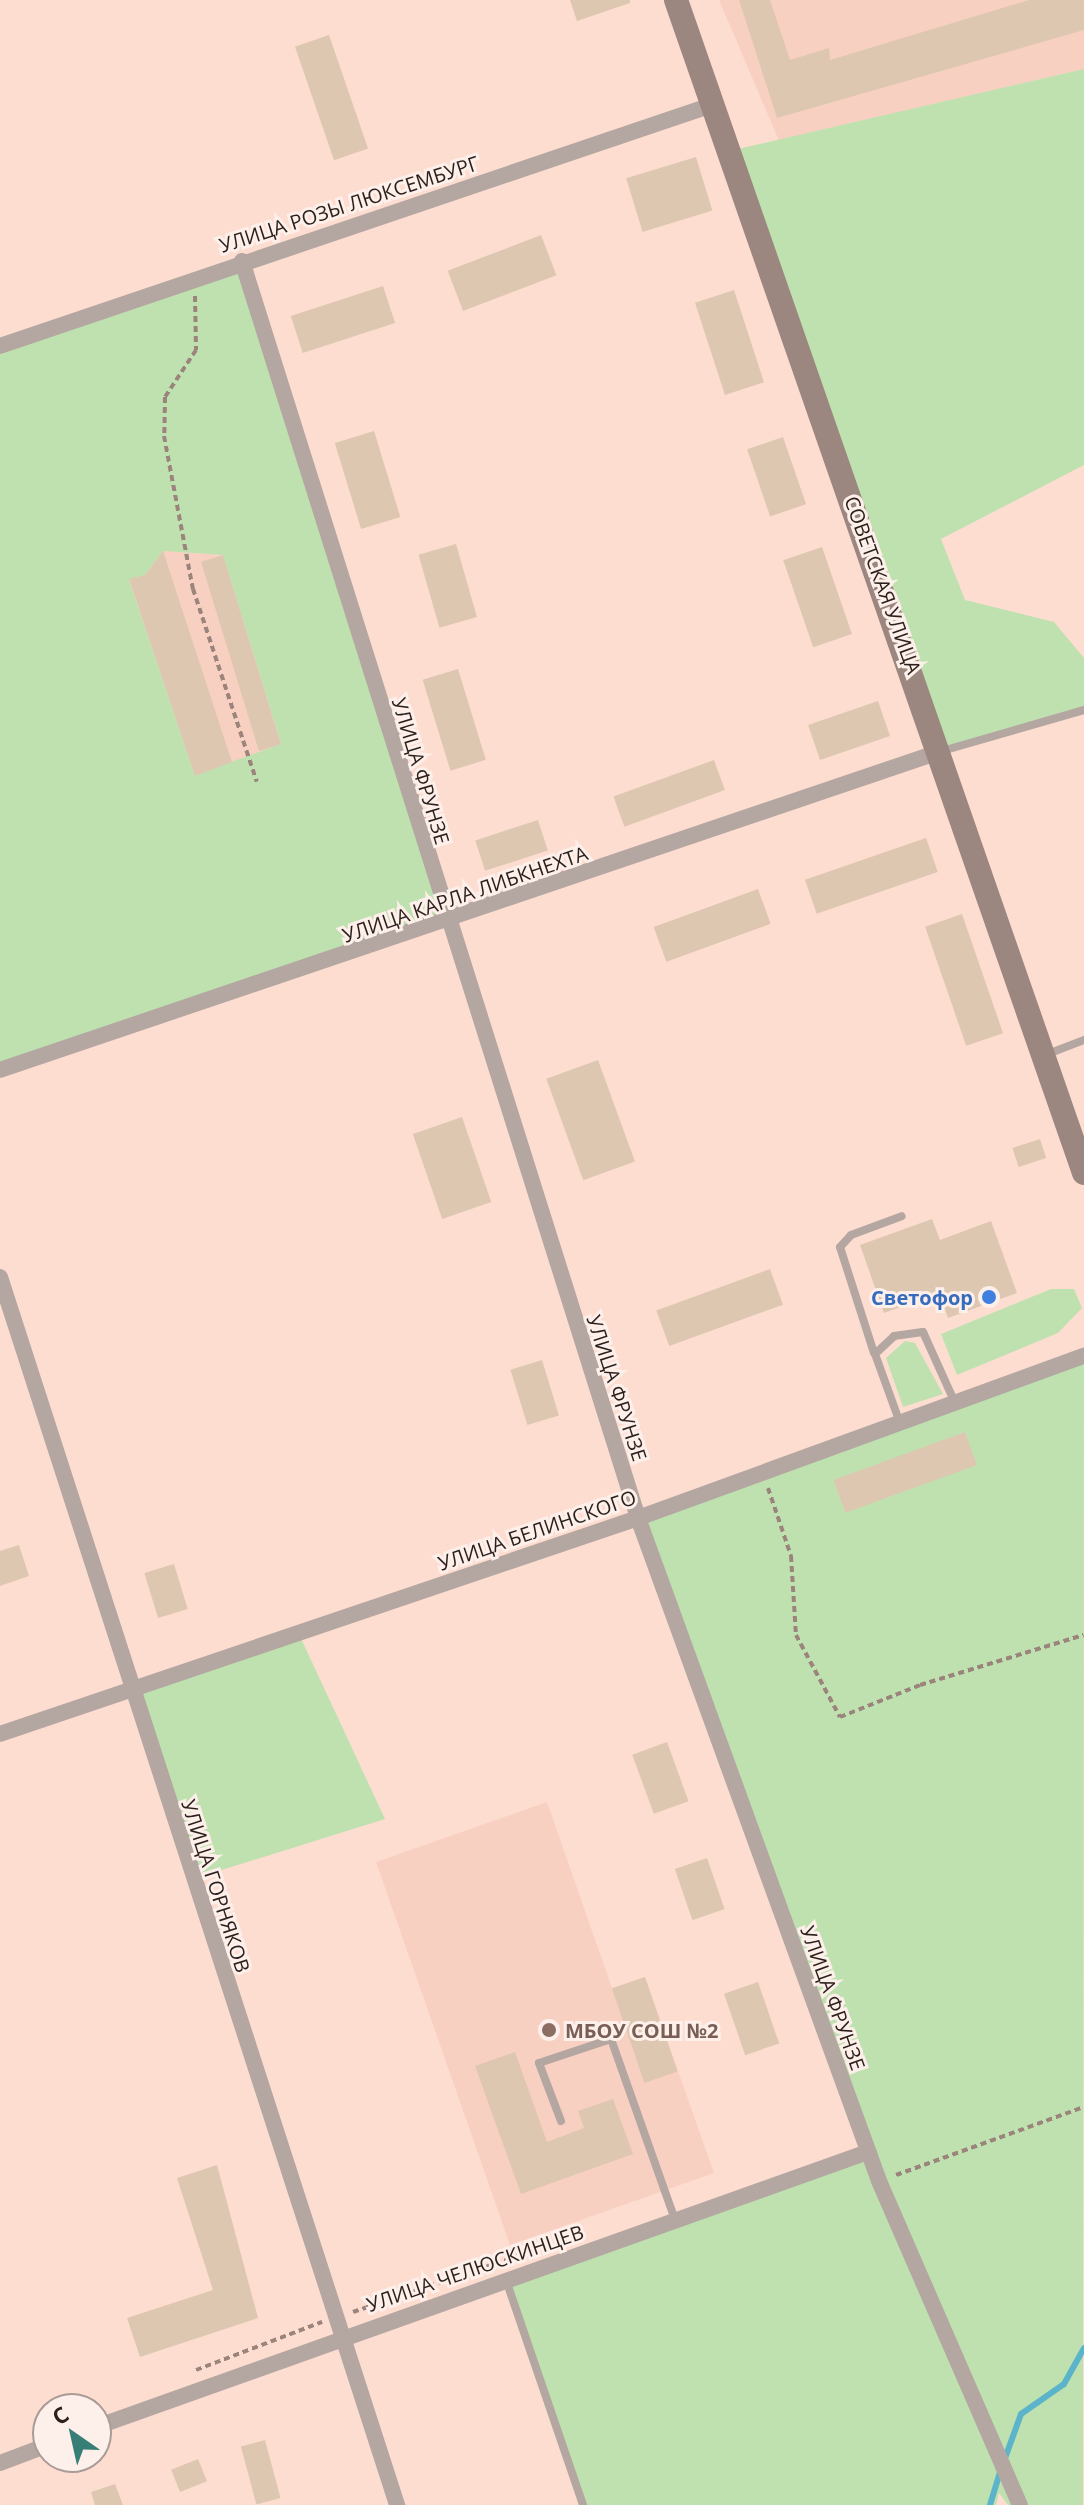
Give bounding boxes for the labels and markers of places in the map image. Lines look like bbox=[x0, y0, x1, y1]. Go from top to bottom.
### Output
place label: Светофор bbox=[871, 1285, 973, 1309]
marker: Светофор bbox=[980, 1288, 998, 1306]
place label: МБОУ СОШ №2 bbox=[565, 2018, 718, 2042]
marker: МБОУ СОШ №2 bbox=[540, 2021, 558, 2039]

